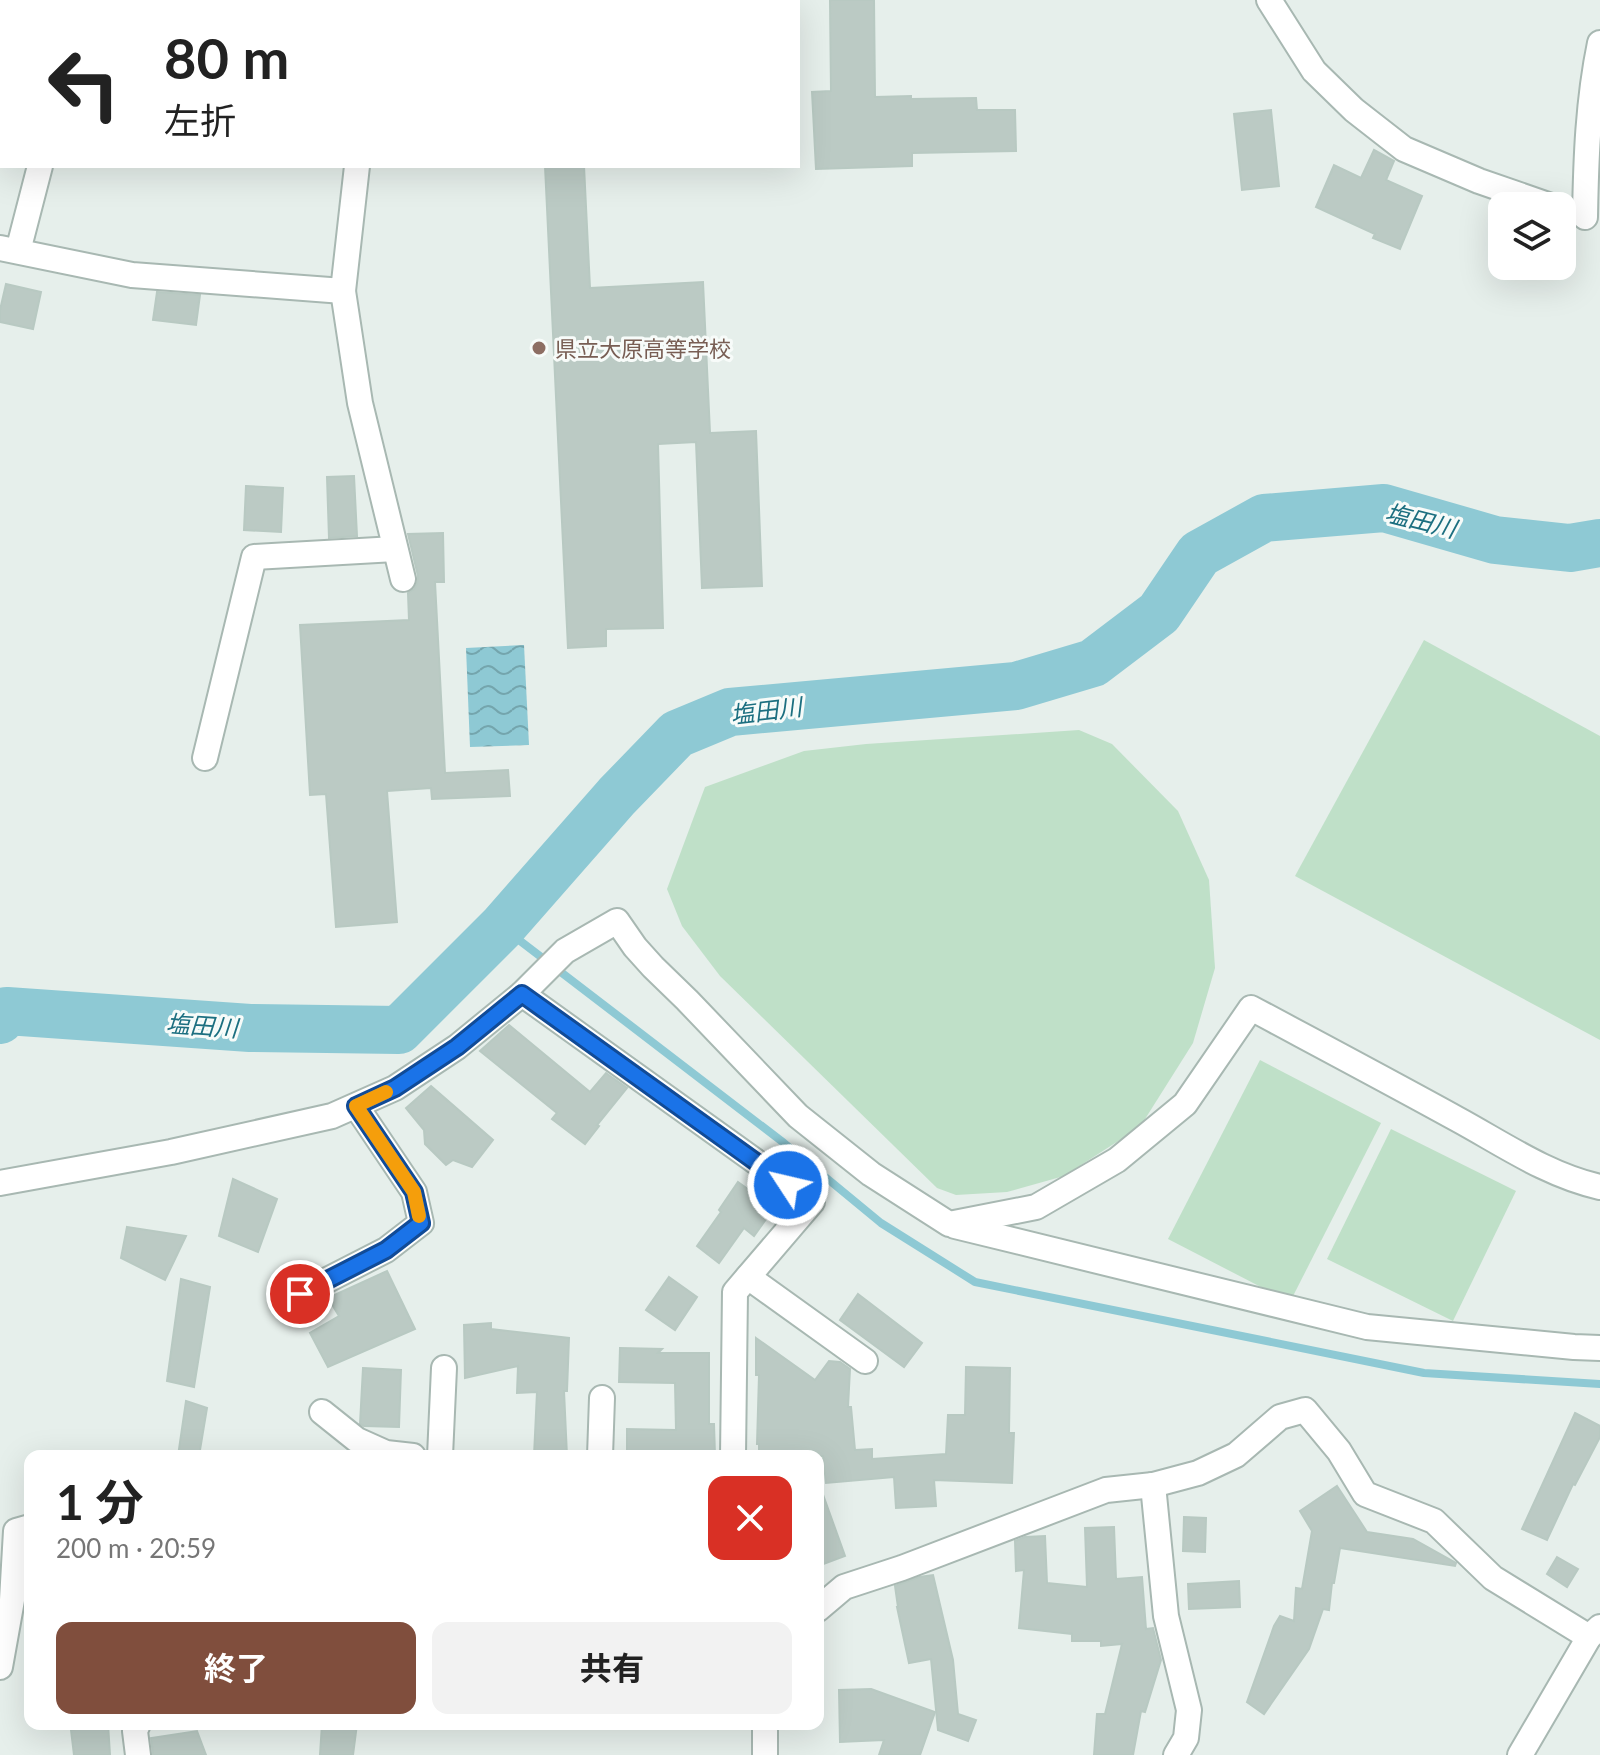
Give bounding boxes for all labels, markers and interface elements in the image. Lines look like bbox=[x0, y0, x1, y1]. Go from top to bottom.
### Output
text: 80 m bbox=[164, 24, 289, 91]
icon: left bbox=[32, 32, 136, 136]
text: 左折 bbox=[164, 98, 236, 142]
map controls bbox=[1488, 192, 1576, 280]
button: layers bbox=[1488, 192, 1576, 280]
place label: 県立大原高等学校 bbox=[555, 335, 731, 362]
marker: 県立大原高等学校 bbox=[530, 339, 548, 357]
water label: 塩田川 bbox=[1383, 497, 1462, 544]
water label: 塩田川 bbox=[729, 691, 806, 729]
water label: 塩田川 bbox=[165, 1008, 242, 1042]
position arrow bbox=[746, 1143, 830, 1227]
pin bbox=[266, 1260, 334, 1328]
icon: arrive bbox=[278, 1272, 322, 1316]
text: 1 分 bbox=[56, 1473, 144, 1530]
button: close bbox=[708, 1476, 792, 1560]
text: 200 m · 20:59 bbox=[56, 1532, 216, 1564]
button: 終了 bbox=[56, 1622, 416, 1714]
button: 共有 bbox=[432, 1622, 792, 1714]

